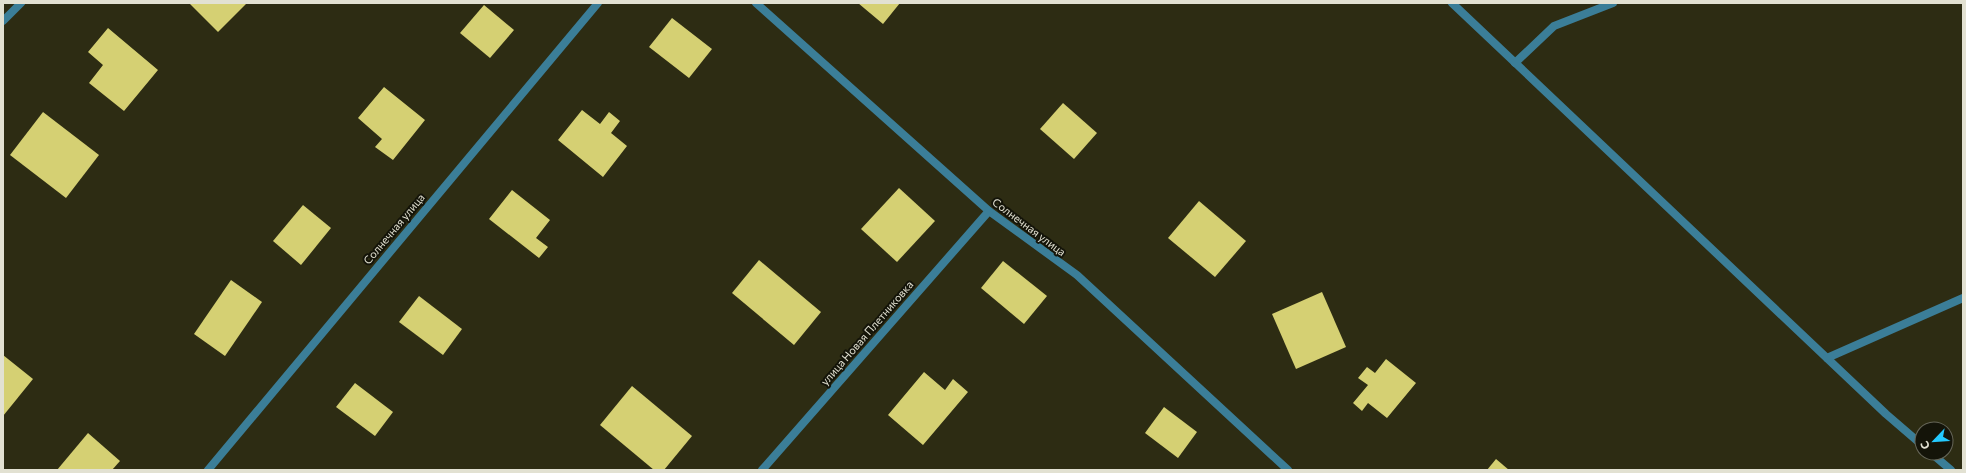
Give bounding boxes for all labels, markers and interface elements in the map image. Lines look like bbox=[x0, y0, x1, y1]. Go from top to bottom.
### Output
street label: Солнечная улица bbox=[360, 191, 427, 267]
street label: Солнечная улица bbox=[990, 195, 1068, 258]
street label: улица Новая Плетниковка bbox=[818, 278, 916, 388]
north arrow bbox=[1914, 421, 1954, 461]
text: С bbox=[1917, 439, 1932, 452]

